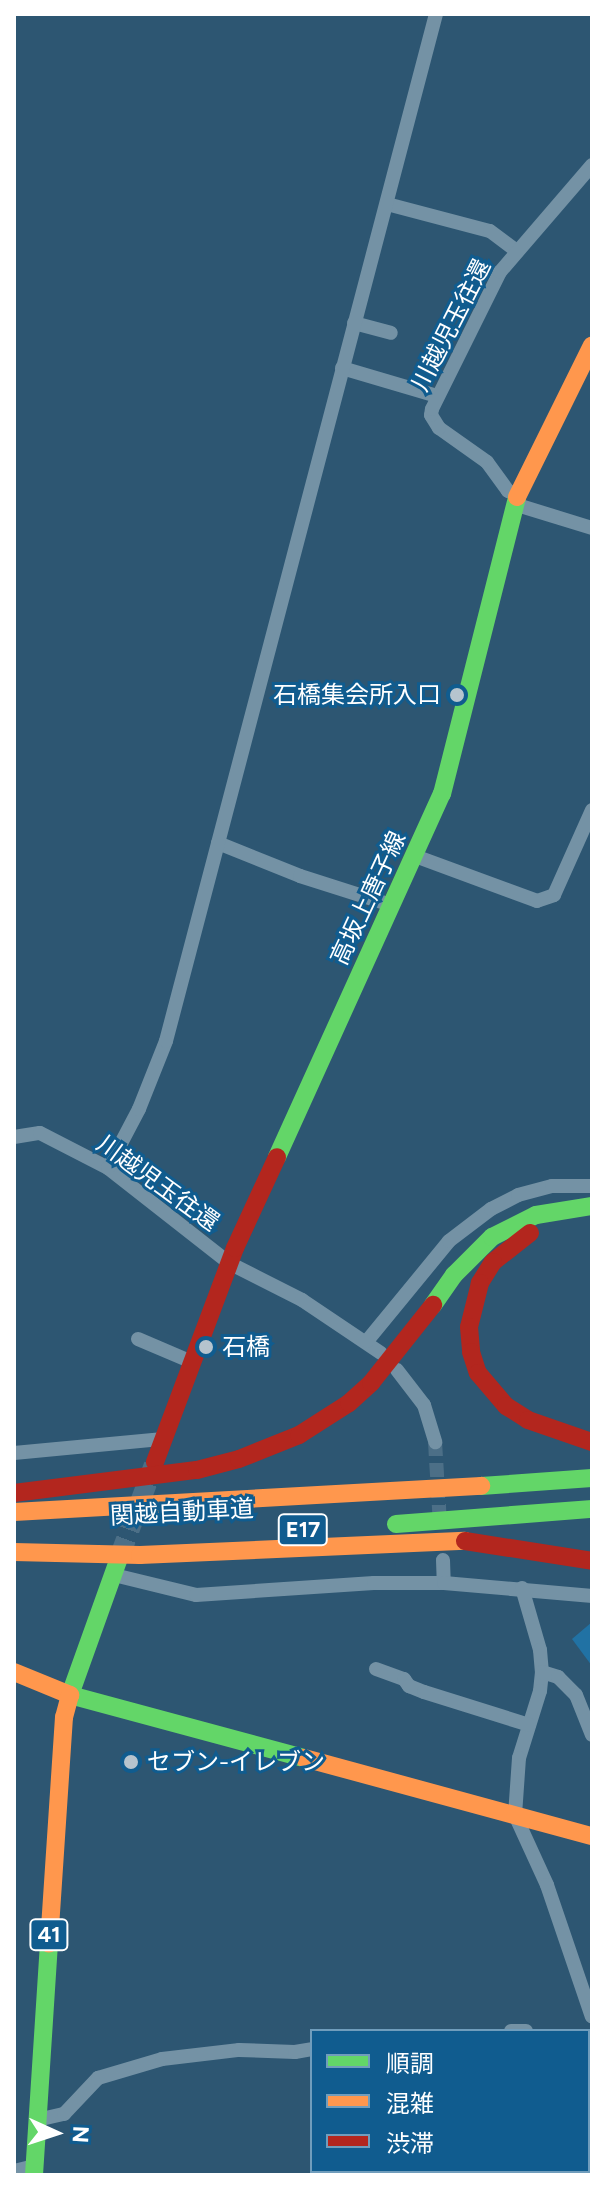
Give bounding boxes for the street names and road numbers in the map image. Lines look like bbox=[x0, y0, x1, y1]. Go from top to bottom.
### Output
street label: 川越児玉往還 bbox=[405, 254, 497, 396]
street label: 高坂上唐子線 bbox=[325, 827, 411, 969]
street label: 川越児玉往還 bbox=[91, 1129, 225, 1237]
street label: 関越自動車道 bbox=[109, 1494, 255, 1530]
road number: E17 bbox=[277, 1512, 329, 1548]
road number: 41 bbox=[29, 1917, 69, 1953]

